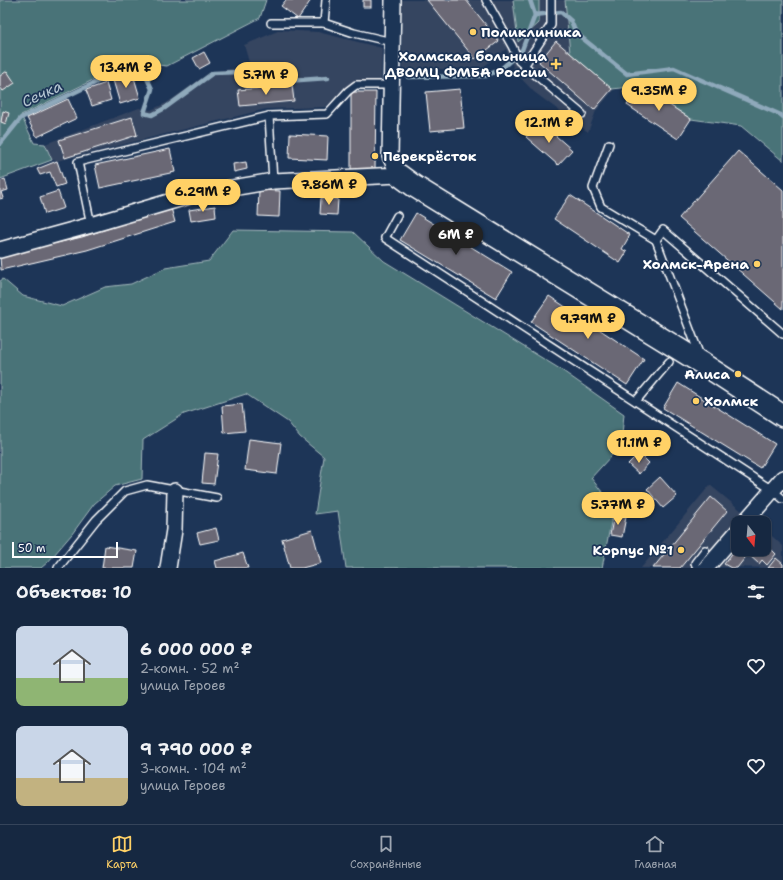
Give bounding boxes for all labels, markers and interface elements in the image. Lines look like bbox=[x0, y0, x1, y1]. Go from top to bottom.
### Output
place label: Поликлиника bbox=[481, 23, 582, 41]
marker: Поликлиника bbox=[468, 27, 478, 37]
place label: Холмская больница ДВОМЦ ФМБА России bbox=[385, 47, 547, 81]
pin: 13.4M ₽ bbox=[89, 55, 163, 89]
marker: Холмская больница ДВОМЦ ФМБА России bbox=[550, 58, 562, 70]
text: 13.4M ₽ bbox=[99, 59, 153, 76]
pin: 5.7M ₽ bbox=[233, 62, 299, 96]
text: 5.7M ₽ bbox=[243, 66, 289, 83]
water label: Сечка bbox=[18, 76, 66, 112]
pin: 9.35M ₽ bbox=[622, 78, 696, 112]
text: 9.35M ₽ bbox=[631, 82, 687, 99]
pin: 12.1M ₽ bbox=[512, 110, 586, 144]
text: 12.1M ₽ bbox=[524, 114, 574, 131]
place label: Перекрёсток bbox=[383, 147, 477, 165]
marker: Перекрёсток bbox=[370, 151, 380, 161]
pin: 7.86M ₽ bbox=[292, 172, 366, 206]
text: 7.86M ₽ bbox=[301, 176, 357, 193]
pin: 6.29M ₽ bbox=[166, 179, 240, 213]
text: 6.29M ₽ bbox=[175, 183, 231, 200]
pin: 6M ₽ bbox=[432, 222, 480, 256]
text: 6M ₽ bbox=[438, 226, 474, 243]
place label: Холмск-Арена bbox=[643, 255, 749, 273]
marker: Холмск-Арена bbox=[752, 259, 762, 269]
pin: 9.79M ₽ bbox=[551, 306, 625, 340]
text: 9.79M ₽ bbox=[560, 310, 616, 327]
place label: Алиса bbox=[684, 365, 730, 383]
marker: Алиса bbox=[733, 369, 743, 379]
place label: Холмск bbox=[704, 392, 758, 410]
marker: Холмск bbox=[691, 396, 701, 406]
pin: 11.1M ₽ bbox=[602, 430, 676, 464]
text: 11.1M ₽ bbox=[616, 434, 662, 451]
pin: 5.77M ₽ bbox=[581, 492, 655, 526]
text: 5.77M ₽ bbox=[591, 496, 645, 513]
north arrow bbox=[731, 516, 771, 556]
map controls bbox=[731, 516, 771, 556]
scale bar bbox=[12, 540, 118, 559]
text: 50 m bbox=[18, 541, 46, 556]
place label: Корпус №1 bbox=[593, 541, 673, 559]
marker: Корпус №1 bbox=[676, 545, 686, 555]
text: Объектов: 10 bbox=[16, 581, 132, 603]
icon: filters bbox=[745, 581, 767, 603]
text: 6 000 000 ₽ bbox=[140, 638, 253, 660]
icon: home bbox=[48, 642, 96, 690]
icon: heart bbox=[745, 655, 767, 677]
text: 2-комн. · 52 m² bbox=[140, 660, 239, 677]
text: улица Героев bbox=[140, 677, 225, 694]
text: 9 790 000 ₽ bbox=[140, 738, 252, 760]
icon: home bbox=[48, 742, 96, 790]
icon: heart bbox=[745, 755, 767, 777]
text: 3-комн. · 104 m² bbox=[140, 760, 247, 777]
text: улица Героев bbox=[140, 777, 225, 794]
tab: Карта bbox=[106, 833, 138, 872]
tab: Сохранённые bbox=[350, 833, 422, 872]
tab: Главная bbox=[634, 833, 677, 872]

